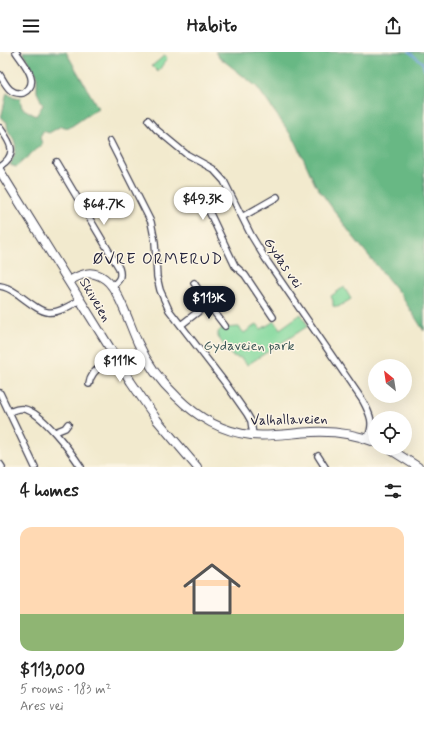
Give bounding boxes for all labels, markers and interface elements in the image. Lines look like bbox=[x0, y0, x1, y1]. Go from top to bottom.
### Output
text: Habito bbox=[187, 14, 237, 38]
icon: menu bbox=[20, 15, 42, 37]
icon: share bbox=[382, 15, 404, 37]
pin: $49.3K bbox=[170, 187, 236, 221]
text: $49.3K bbox=[183, 191, 223, 208]
pin: $64.7K bbox=[71, 192, 137, 226]
text: $64.7K bbox=[83, 196, 125, 213]
street label: Gydas vei bbox=[259, 234, 307, 292]
district label: ØVRE ORMERUD bbox=[93, 249, 223, 270]
street label: Skiveien bbox=[75, 275, 115, 325]
pin: $113K bbox=[181, 286, 237, 320]
text: $113K bbox=[192, 290, 226, 307]
park label: Gydaveien park bbox=[203, 337, 295, 355]
pin: $111K bbox=[92, 349, 148, 383]
text: $111K bbox=[103, 353, 137, 370]
north arrow bbox=[368, 359, 412, 403]
map controls bbox=[368, 359, 412, 455]
street label: Valhallaveien bbox=[250, 410, 328, 430]
button: locate bbox=[368, 411, 412, 455]
text: 4 homes bbox=[20, 480, 79, 502]
icon: filters bbox=[382, 480, 404, 502]
icon: home bbox=[176, 553, 248, 625]
text: $113,000 bbox=[20, 659, 85, 681]
text: 5 rooms · 183 m² bbox=[20, 681, 111, 698]
text: Ares vei bbox=[20, 698, 64, 715]

